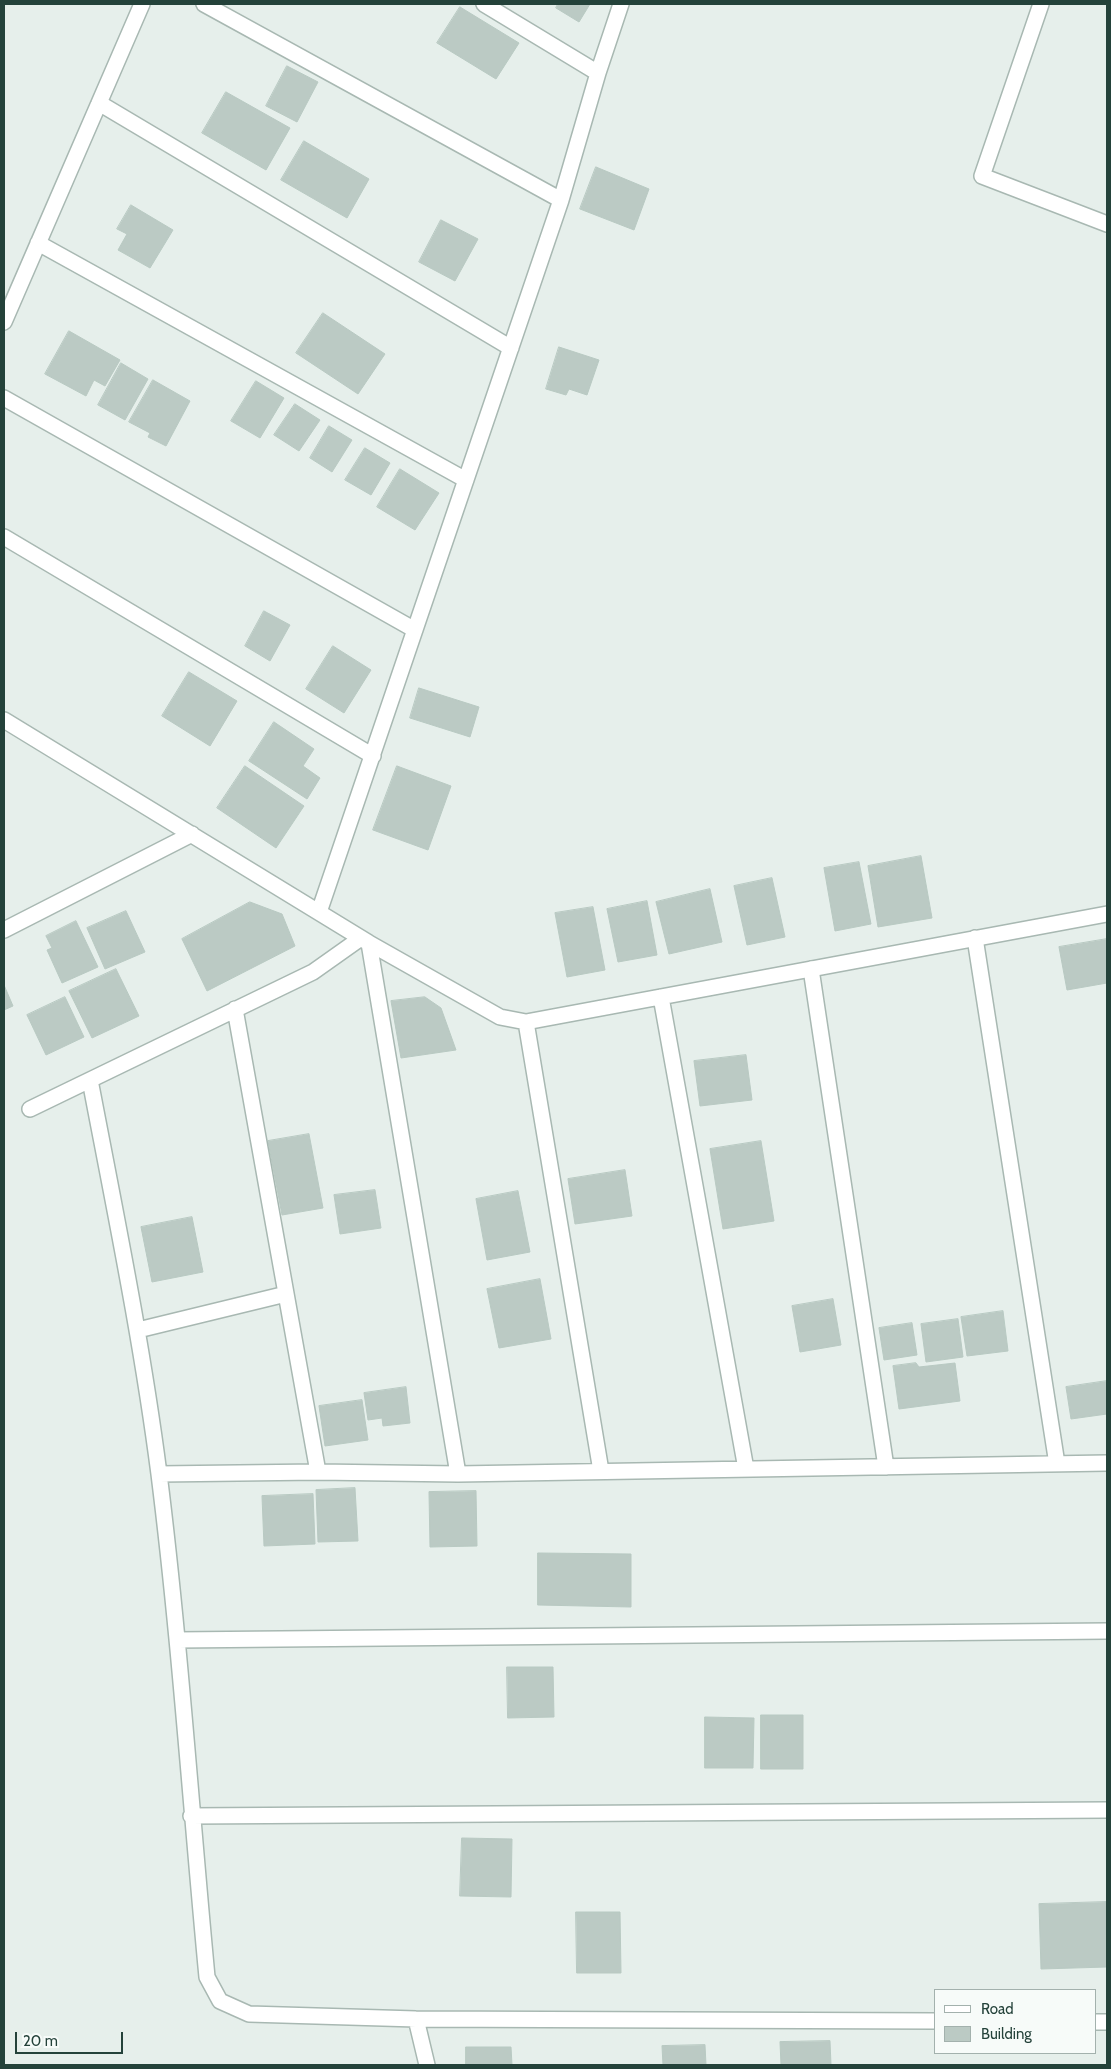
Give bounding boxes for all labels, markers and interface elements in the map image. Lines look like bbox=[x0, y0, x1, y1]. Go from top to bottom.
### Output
legend bbox=[934, 1989, 1096, 2054]
text: Road bbox=[981, 2000, 1014, 2018]
scale bar bbox=[18, 2022, 125, 2054]
text: Building bbox=[981, 2025, 1032, 2043]
text: 20 m bbox=[23, 2032, 58, 2050]

